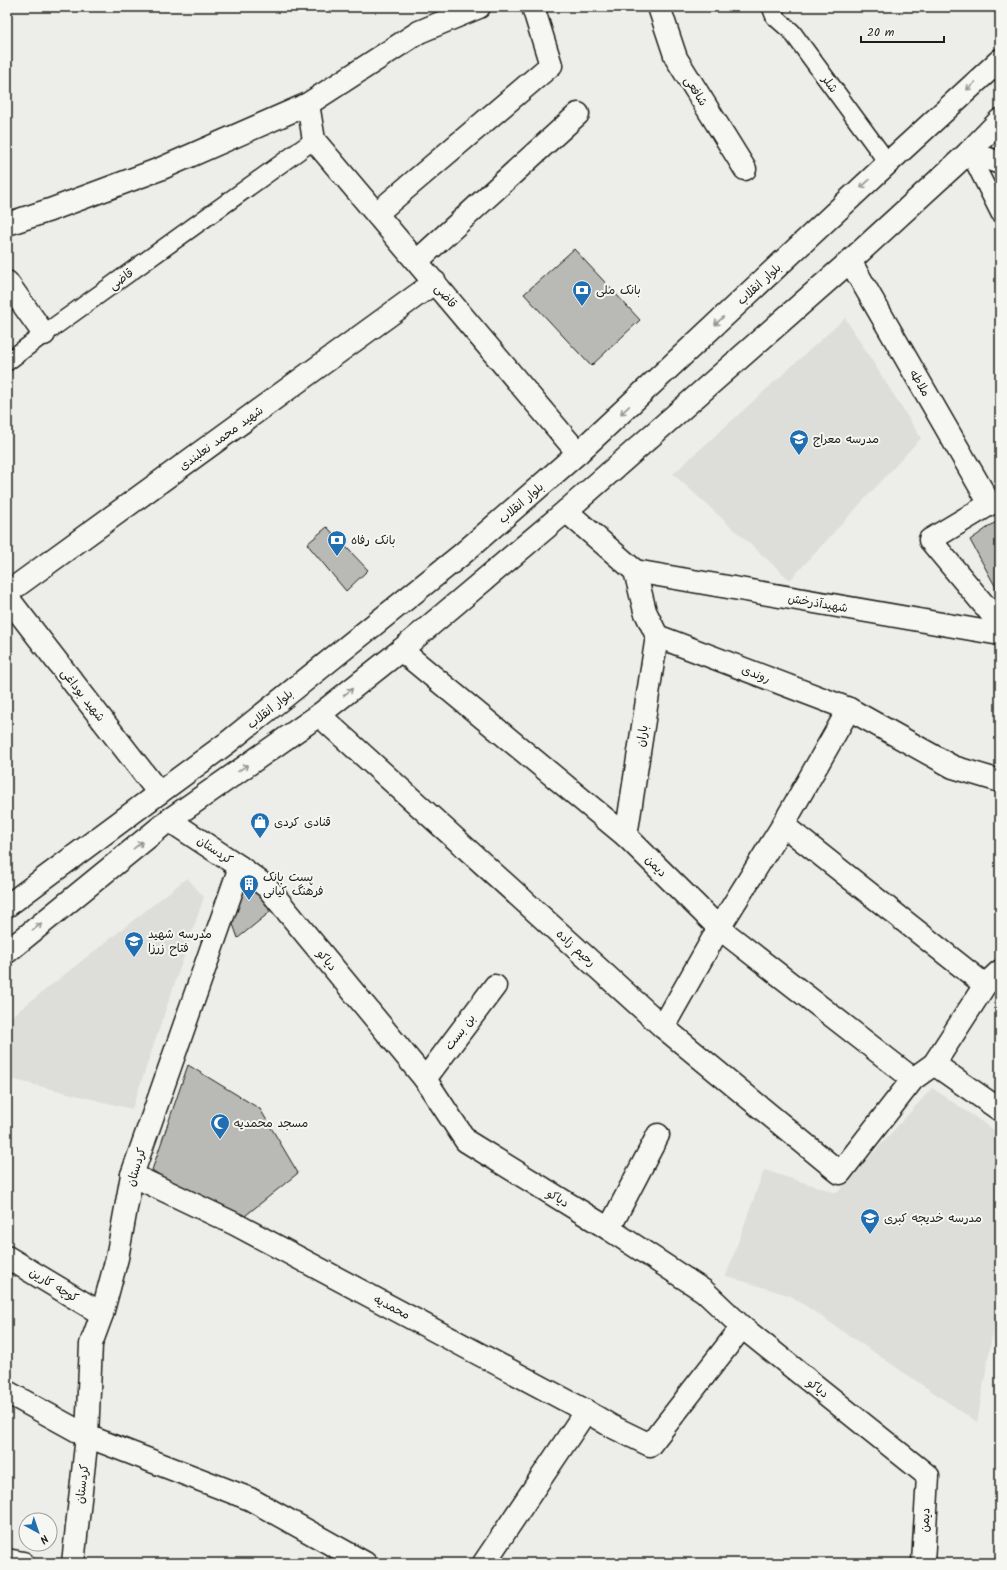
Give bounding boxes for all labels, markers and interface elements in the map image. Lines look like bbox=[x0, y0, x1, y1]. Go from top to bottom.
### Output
scale bar bbox=[861, 18, 944, 44]
text: 20 m bbox=[867, 23, 895, 42]
street label: شلر bbox=[816, 71, 842, 97]
street label: شافعی bbox=[679, 73, 712, 110]
one-way arrow bbox=[966, 82, 976, 91]
one-way arrow bbox=[860, 179, 870, 189]
street label: بلوار انقلاب bbox=[733, 259, 786, 310]
street label: قاضی bbox=[105, 264, 138, 295]
bank icon: بانک ملی bbox=[571, 279, 593, 307]
street label: قاضی bbox=[430, 280, 462, 313]
place label: بانک ملی bbox=[596, 281, 641, 300]
one-way arrow bbox=[714, 316, 724, 326]
street label: ملاطه bbox=[904, 366, 935, 400]
street label: شهید محمد نعلبندی bbox=[175, 401, 268, 476]
one-way arrow bbox=[619, 405, 630, 414]
school or university icon: مدرسه معراج bbox=[788, 428, 810, 456]
place label: مدرسه معراج bbox=[813, 430, 879, 449]
street label: بلوار انقلاب bbox=[494, 478, 548, 528]
bank icon: بانک رفاه bbox=[326, 529, 348, 557]
place label: بانک رفاه bbox=[351, 531, 395, 550]
street label: شهیدآذرخش bbox=[786, 589, 849, 618]
street label: روندی bbox=[739, 660, 773, 689]
street label: شهید بوداغی bbox=[56, 665, 110, 726]
street label: بلوار انقلاب bbox=[243, 685, 298, 734]
one-way arrow bbox=[343, 688, 354, 696]
street label: باران bbox=[631, 724, 654, 748]
one-way arrow bbox=[237, 764, 248, 772]
shop icon: قنادی کردی bbox=[249, 811, 271, 839]
place label: قنادی کردی bbox=[274, 813, 331, 832]
street label: کردستان bbox=[193, 831, 237, 869]
one-way arrow bbox=[133, 841, 143, 850]
street label: دیمن bbox=[640, 851, 671, 882]
place label: پست بانک فرهنگ کیانی bbox=[263, 868, 324, 901]
building icon: پست بانک فرهنگ کیانی bbox=[238, 873, 260, 901]
one-way arrow bbox=[32, 923, 43, 932]
place label: مدرسه شهید فتاح زرزا bbox=[148, 925, 212, 958]
street label: رحیم زاده bbox=[551, 925, 600, 972]
school or university icon: مدرسه شهید فتاح زرزا bbox=[123, 930, 145, 958]
street label: دیاکو bbox=[311, 945, 341, 975]
street label: بن بست bbox=[440, 1010, 480, 1054]
mosque icon: مسجد محمدیه bbox=[209, 1112, 231, 1140]
place label: مسجد محمدیه bbox=[234, 1114, 308, 1133]
street label: کردستان bbox=[122, 1145, 151, 1189]
street label: دیاکو bbox=[542, 1184, 573, 1213]
school or university icon: مدرسه خدیجه کبری bbox=[859, 1207, 881, 1235]
place label: مدرسه خدیجه کبری bbox=[884, 1209, 982, 1228]
street label: کوچه کارین bbox=[25, 1263, 82, 1308]
street label: محمدیه bbox=[370, 1290, 413, 1325]
street label: دیاکو bbox=[802, 1373, 833, 1403]
street label: کردستان bbox=[71, 1463, 94, 1505]
street label: دیمن bbox=[915, 1507, 936, 1533]
north arrow bbox=[18, 1512, 58, 1552]
text: N bbox=[35, 1530, 52, 1548]

